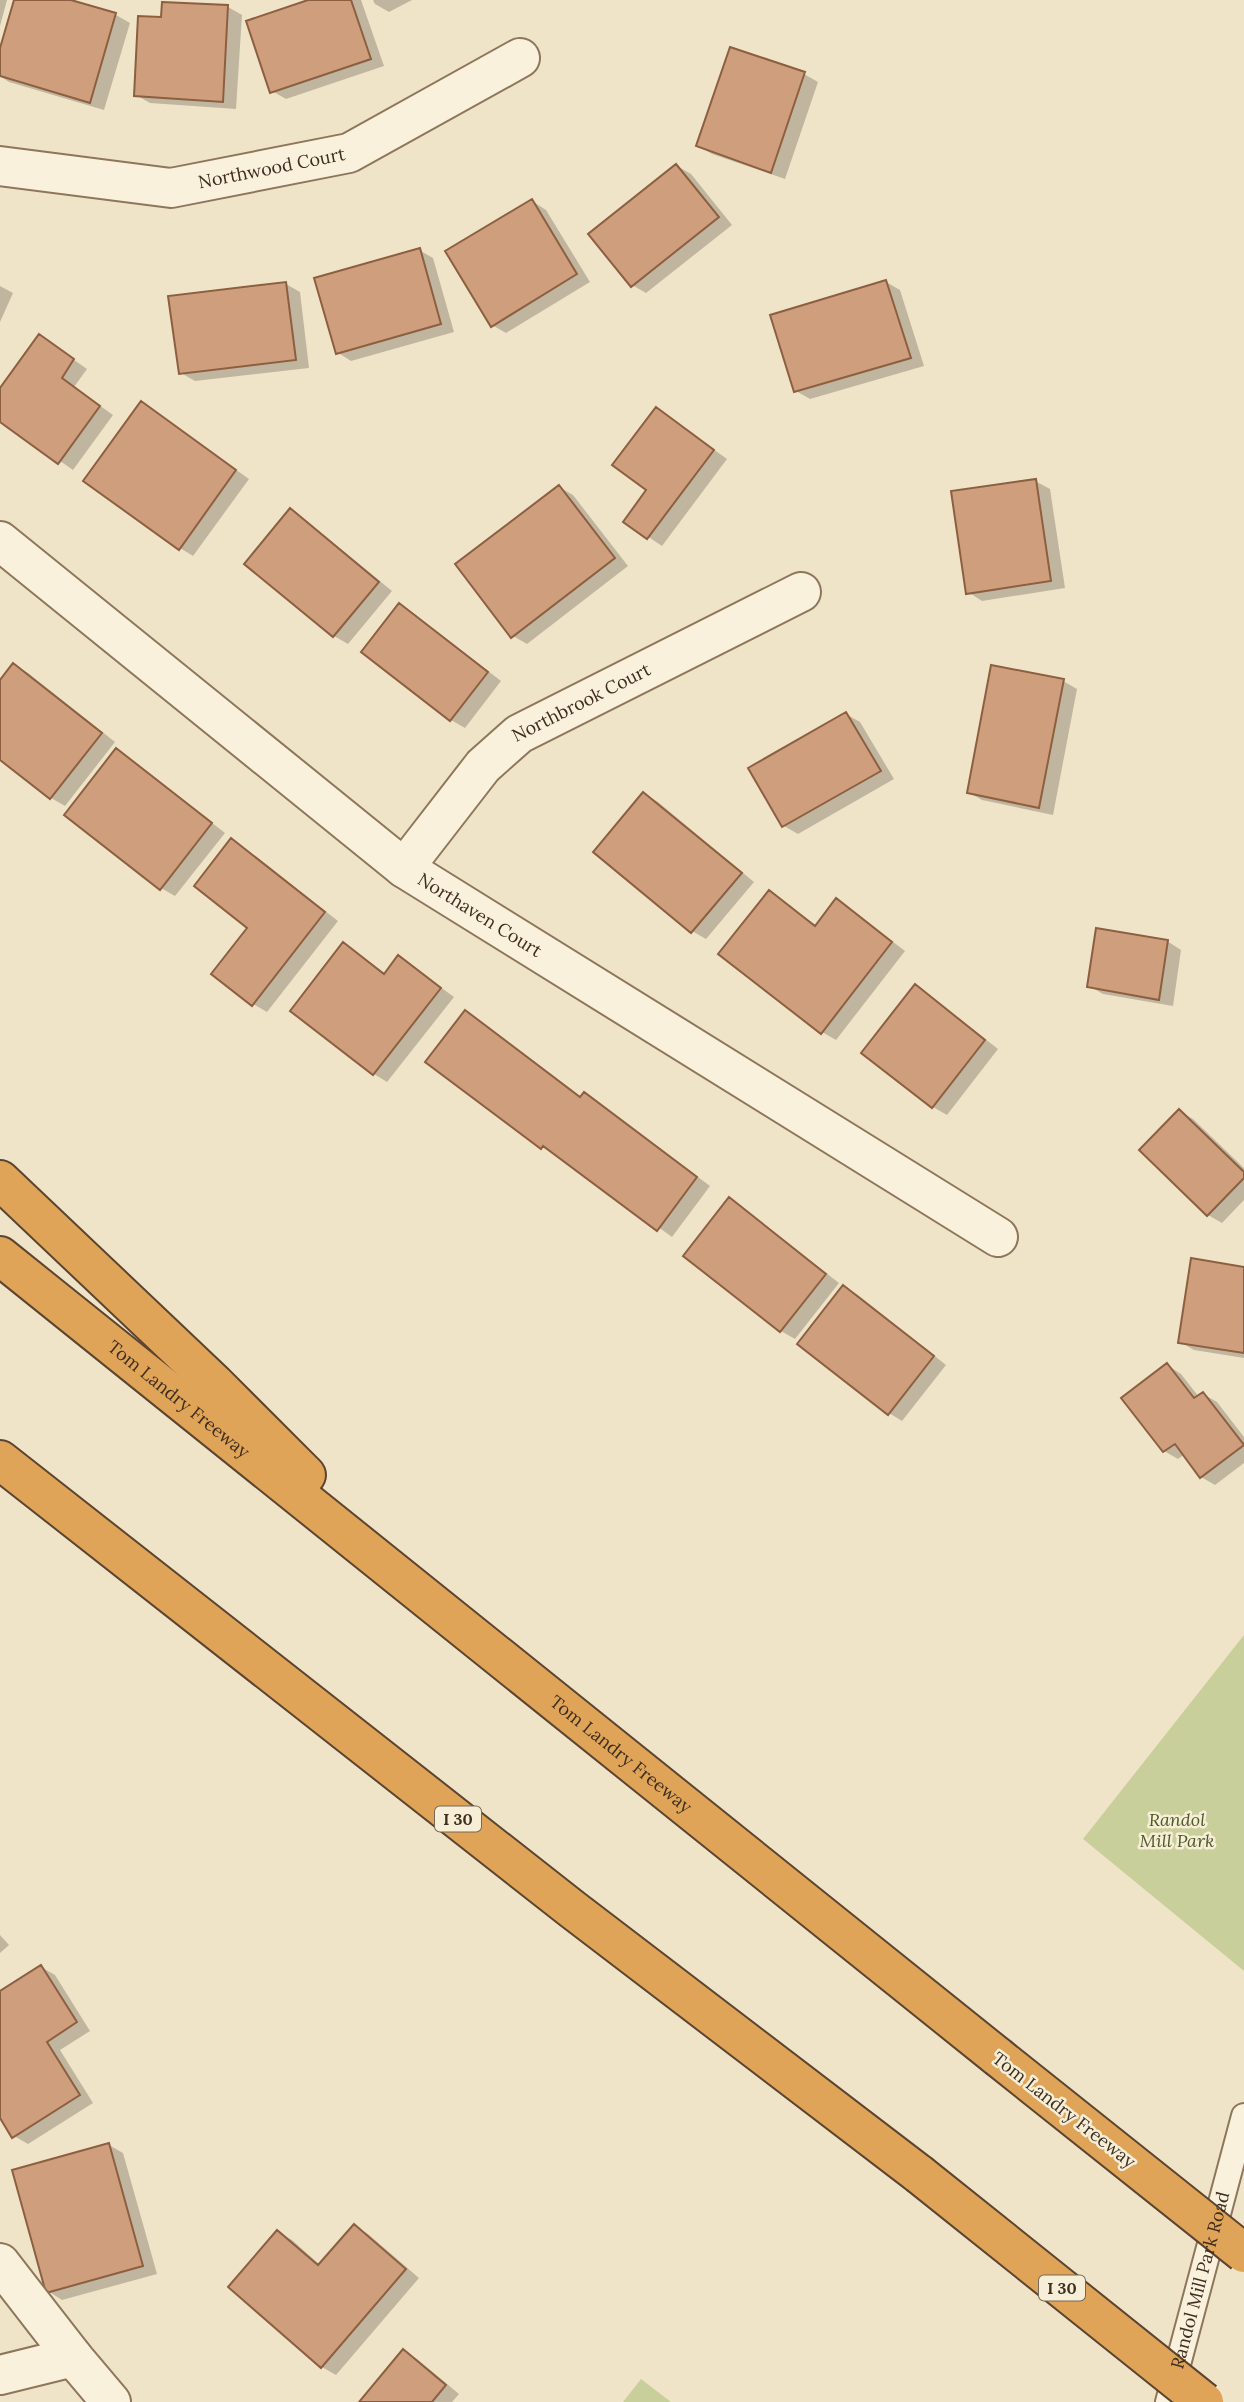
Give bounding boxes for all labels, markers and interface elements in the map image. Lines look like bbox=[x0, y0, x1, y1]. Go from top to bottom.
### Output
street label: Northwood Court bbox=[196, 142, 347, 193]
street label: Northbrook Court bbox=[508, 658, 654, 747]
street label: Northaven Court bbox=[414, 867, 546, 962]
street label: Tom Landry Freeway bbox=[103, 1335, 255, 1463]
street label: Tom Landry Freeway bbox=[545, 1690, 697, 1818]
road number: I 30 bbox=[435, 1806, 481, 1831]
park label: Randol Mill Park bbox=[1140, 1808, 1214, 1852]
street label: Tom Landry Freeway bbox=[988, 2046, 1141, 2173]
street label: Randol Mill Park Road bbox=[1165, 2189, 1235, 2371]
road number: I 30 bbox=[1039, 2276, 1085, 2300]

